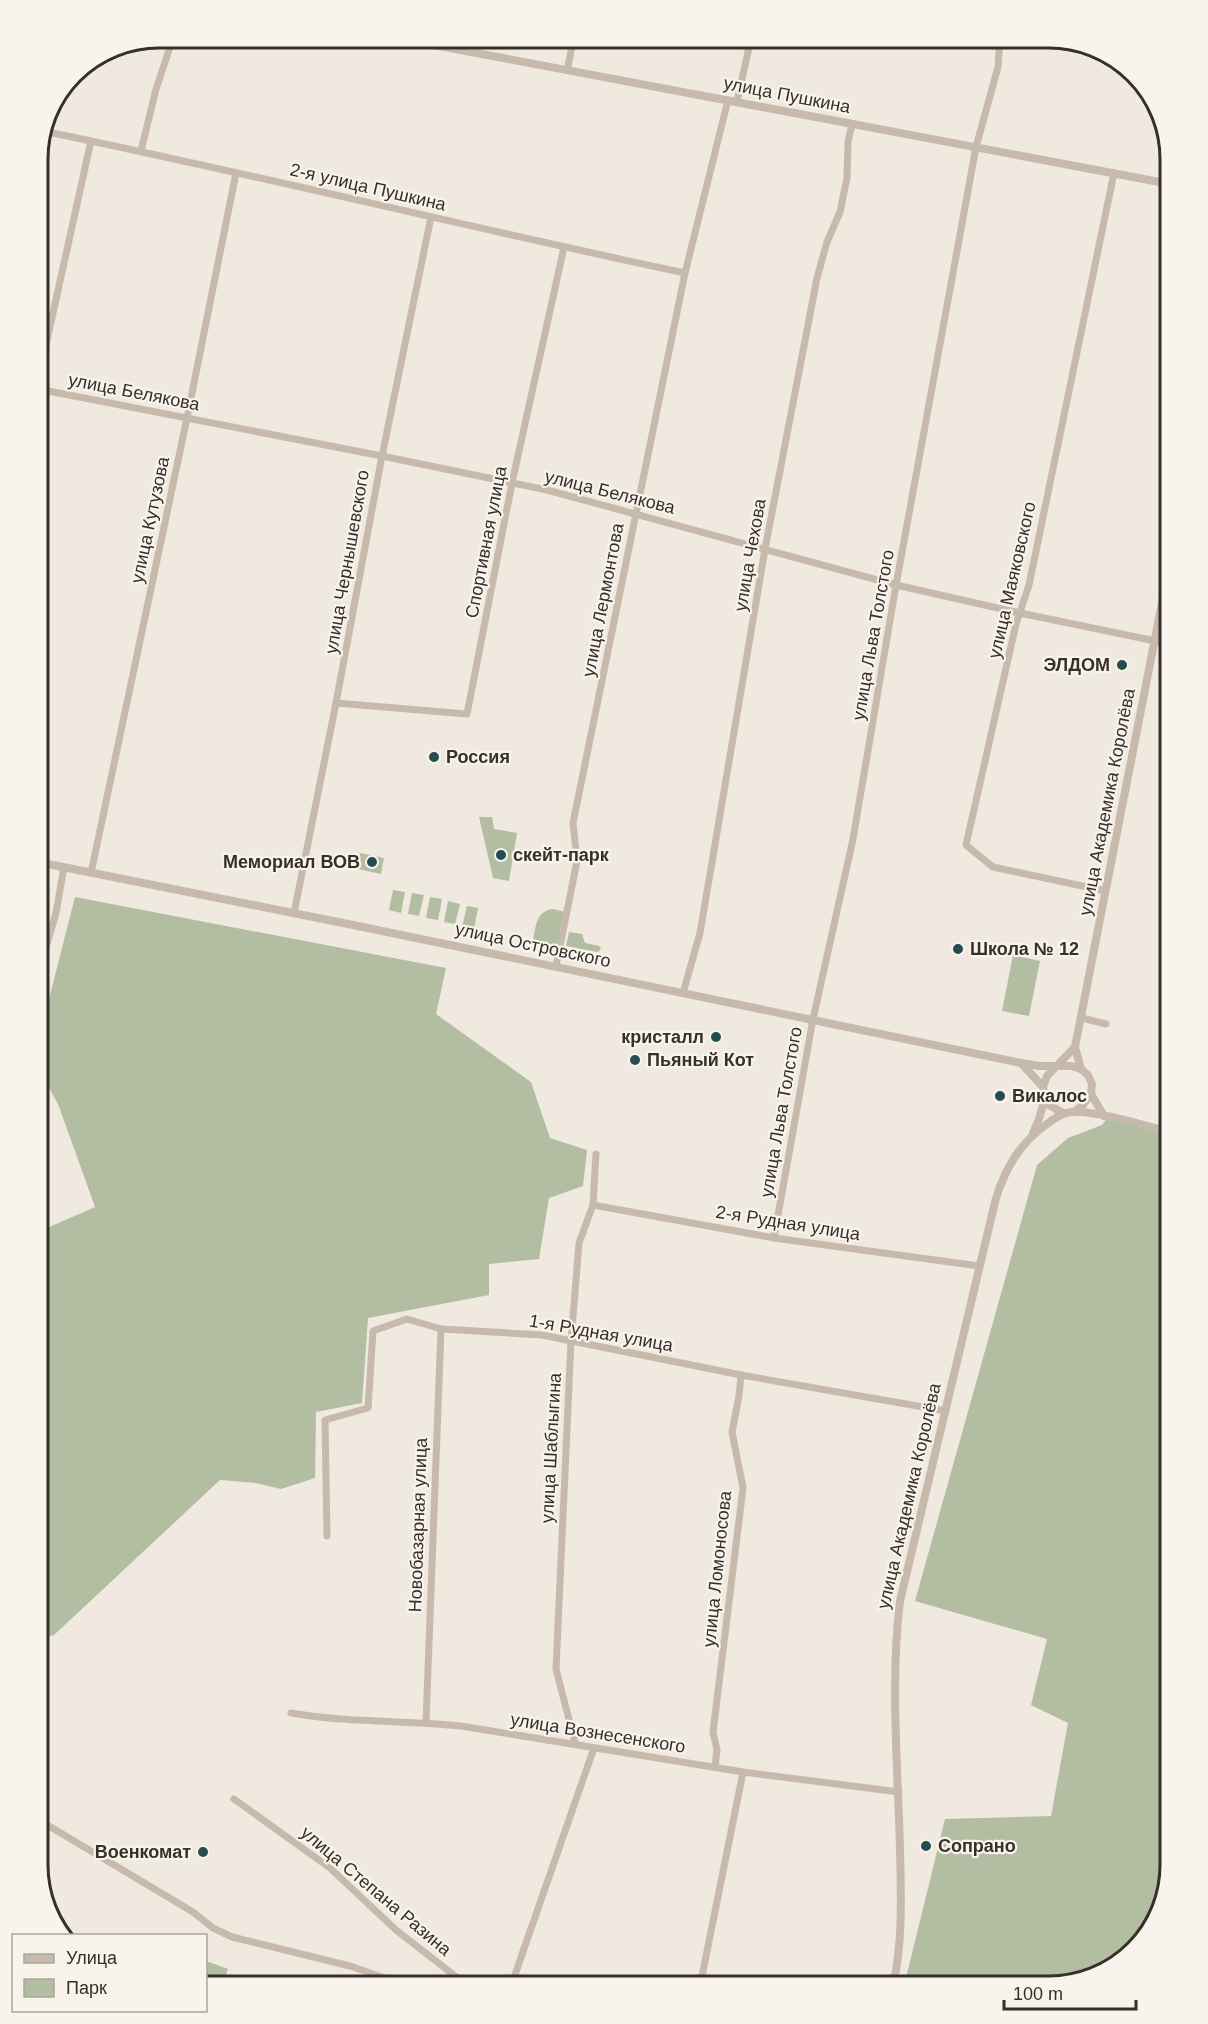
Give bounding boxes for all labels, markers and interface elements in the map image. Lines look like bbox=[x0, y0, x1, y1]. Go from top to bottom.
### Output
street label: улица Пушкина bbox=[722, 73, 853, 117]
street label: 2-я улица Пушкина bbox=[288, 159, 449, 215]
street label: улица Белякова bbox=[67, 369, 202, 415]
street label: улица Кутузова bbox=[127, 454, 173, 585]
street label: Спортивная улица bbox=[461, 463, 511, 620]
street label: улица Белякова bbox=[543, 466, 678, 518]
street label: улица Чернышевского bbox=[321, 468, 373, 656]
street label: улица Чехова bbox=[730, 496, 770, 613]
street label: улица Маяковского bbox=[984, 500, 1040, 660]
street label: улица Лермонтова bbox=[578, 521, 628, 679]
street label: улица Льва Толстого bbox=[848, 548, 898, 722]
place label: ЭЛДОМ bbox=[1043, 655, 1110, 675]
marker: ЭЛДОМ bbox=[1115, 658, 1129, 672]
street label: улица Академика Королёва bbox=[1075, 686, 1139, 917]
place label: Россия bbox=[446, 747, 510, 767]
marker: Россия bbox=[427, 750, 441, 764]
place label: скейт-парк bbox=[513, 845, 610, 865]
marker: скейт-парк bbox=[494, 848, 508, 862]
place label: Мемориал ВОВ bbox=[223, 852, 360, 872]
marker: Мемориал ВОВ bbox=[365, 855, 379, 869]
street label: улица Островского bbox=[453, 919, 613, 971]
place label: Школа № 12 bbox=[970, 939, 1079, 959]
marker: Школа № 12 bbox=[951, 942, 965, 956]
street label: улица Льва Толстого bbox=[756, 1025, 806, 1199]
place label: кристалл bbox=[621, 1027, 704, 1047]
marker: кристалл bbox=[709, 1030, 723, 1044]
place label: Пьяный Кот bbox=[647, 1050, 754, 1070]
marker: Пьяный Кот bbox=[628, 1053, 642, 1067]
place label: Викалос bbox=[1012, 1086, 1087, 1106]
marker: Викалос bbox=[993, 1089, 1007, 1103]
street label: 2-я Рудная улица bbox=[714, 1202, 863, 1244]
street label: 1-я Рудная улица bbox=[527, 1310, 676, 1356]
street label: улица Шаблыгина bbox=[537, 1371, 565, 1524]
street label: улица Академика Королёва bbox=[873, 1380, 945, 1611]
street label: Новобазарная улица bbox=[405, 1436, 431, 1613]
street label: улица Ломоносова bbox=[699, 1489, 735, 1648]
street label: улица Вознесенского bbox=[509, 1709, 687, 1757]
street label: улица Степана Разина bbox=[297, 1822, 456, 1960]
place label: Сопрано bbox=[938, 1836, 1016, 1856]
marker: Сопрано bbox=[919, 1839, 933, 1853]
place label: Военкомат bbox=[95, 1842, 191, 1862]
marker: Военкомат bbox=[196, 1845, 210, 1859]
legend bbox=[12, 1934, 207, 2012]
text: Улица bbox=[66, 1948, 118, 1968]
scale bar bbox=[1004, 1973, 1136, 2011]
text: Парк bbox=[66, 1978, 107, 1998]
text: 100 m bbox=[1013, 1984, 1063, 2004]

